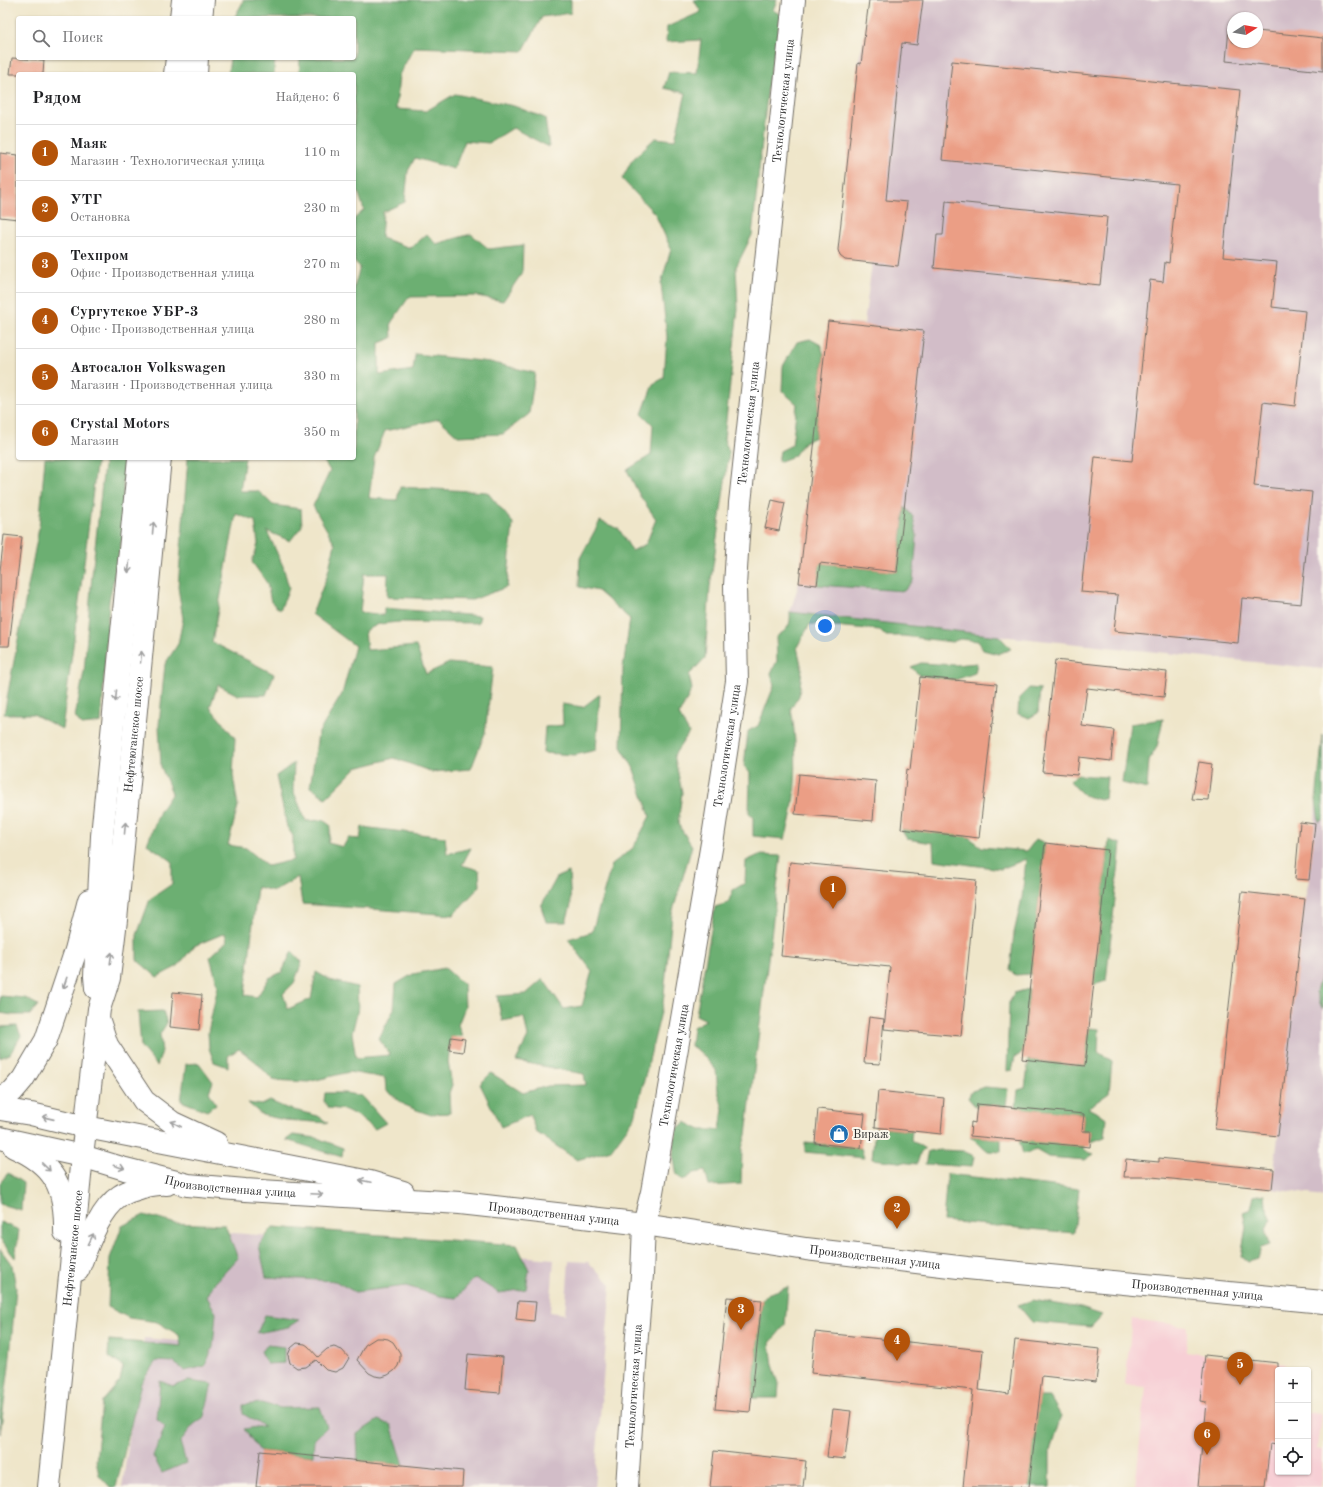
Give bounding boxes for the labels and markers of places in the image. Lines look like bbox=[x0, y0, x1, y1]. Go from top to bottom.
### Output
pin: 1 bbox=[820, 876, 846, 909]
shop icon: Вираж bbox=[828, 1123, 850, 1145]
place label: Вираж bbox=[853, 1129, 889, 1141]
pin: 2 bbox=[884, 1196, 910, 1229]
pin: 3 bbox=[728, 1297, 754, 1330]
pin: 4 bbox=[884, 1328, 910, 1361]
pin: 5 bbox=[1227, 1352, 1253, 1385]
pin: 6 bbox=[1194, 1422, 1220, 1455]

